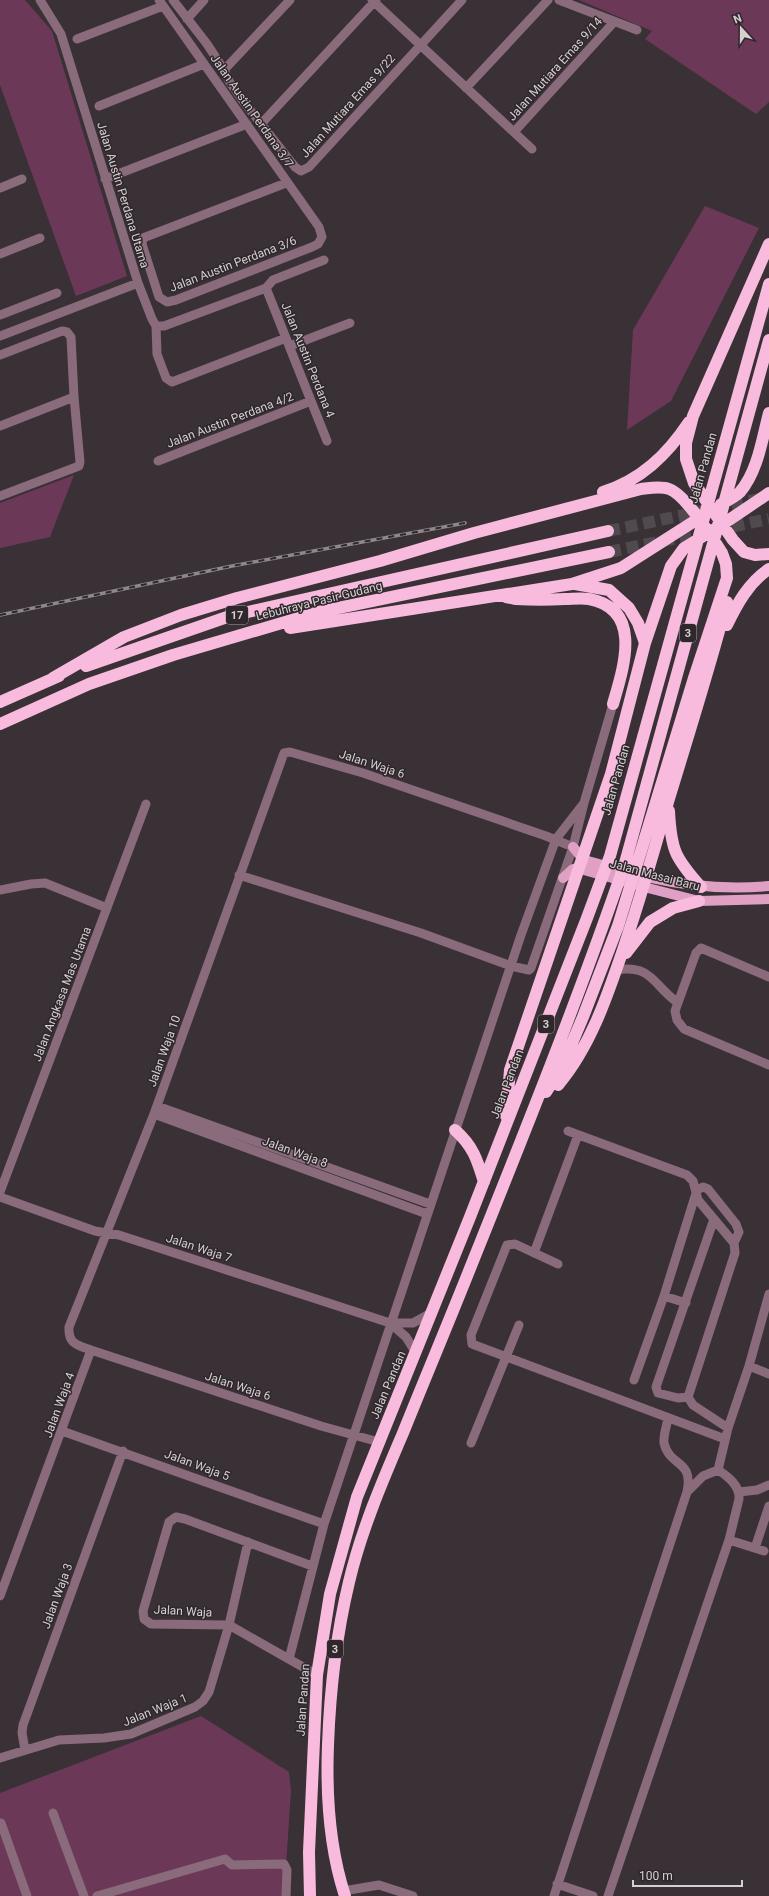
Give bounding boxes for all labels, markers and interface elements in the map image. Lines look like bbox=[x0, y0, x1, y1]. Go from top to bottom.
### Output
north arrow bbox=[721, 8, 761, 48]
text: N bbox=[732, 12, 744, 27]
street label: Jalan Mutiara Emas 9/14 bbox=[505, 14, 605, 124]
street label: Jalan Mutiara Emas 9/22 bbox=[298, 51, 398, 161]
street label: Jalan Austin Perdana 3/7 bbox=[208, 52, 297, 170]
street label: Jalan Austin Perdana Utama bbox=[94, 120, 152, 270]
street label: Jalan Austin Perdana 3/6 bbox=[168, 233, 299, 295]
street label: Jalan Austin Perdana 4 bbox=[278, 300, 338, 420]
street label: Jalan Austin Perdana 4/2 bbox=[165, 389, 296, 451]
street label: Jalan Pandan bbox=[686, 431, 720, 505]
street label: Lebuhraya Pasir Gudang bbox=[254, 579, 384, 623]
road number: 17 bbox=[226, 606, 248, 624]
road number: 3 bbox=[680, 624, 696, 642]
street label: Jalan Pandan bbox=[599, 743, 633, 817]
street label: Jalan Waja 6 bbox=[337, 747, 407, 781]
street label: Jalan Masai Baru bbox=[609, 856, 701, 894]
street label: Jalan Angkasa Mas Utama bbox=[30, 925, 94, 1063]
street label: Jalan Waja 10 bbox=[145, 1013, 183, 1089]
road number: 3 bbox=[538, 1015, 554, 1033]
street label: Jalan Pandan bbox=[487, 1048, 527, 1120]
street label: Jalan Waja 8 bbox=[261, 1134, 330, 1170]
street label: Jalan Waja 7 bbox=[164, 1231, 234, 1265]
street label: Jalan Pandan bbox=[367, 1349, 409, 1421]
street label: Jalan Waja 6 bbox=[203, 1369, 273, 1403]
street label: Jalan Waja 4 bbox=[41, 1370, 77, 1439]
street label: Jalan Waja 5 bbox=[163, 1447, 232, 1483]
street label: Jalan Waja 3 bbox=[39, 1562, 75, 1630]
street label: Jalan Waja bbox=[153, 1602, 213, 1620]
road number: 3 bbox=[327, 1640, 343, 1658]
street label: Jalan Pandan bbox=[293, 1663, 313, 1737]
street label: Jalan Waja 1 bbox=[121, 1691, 189, 1729]
scale bar bbox=[633, 1862, 742, 1888]
text: 100 m bbox=[639, 1869, 673, 1883]

